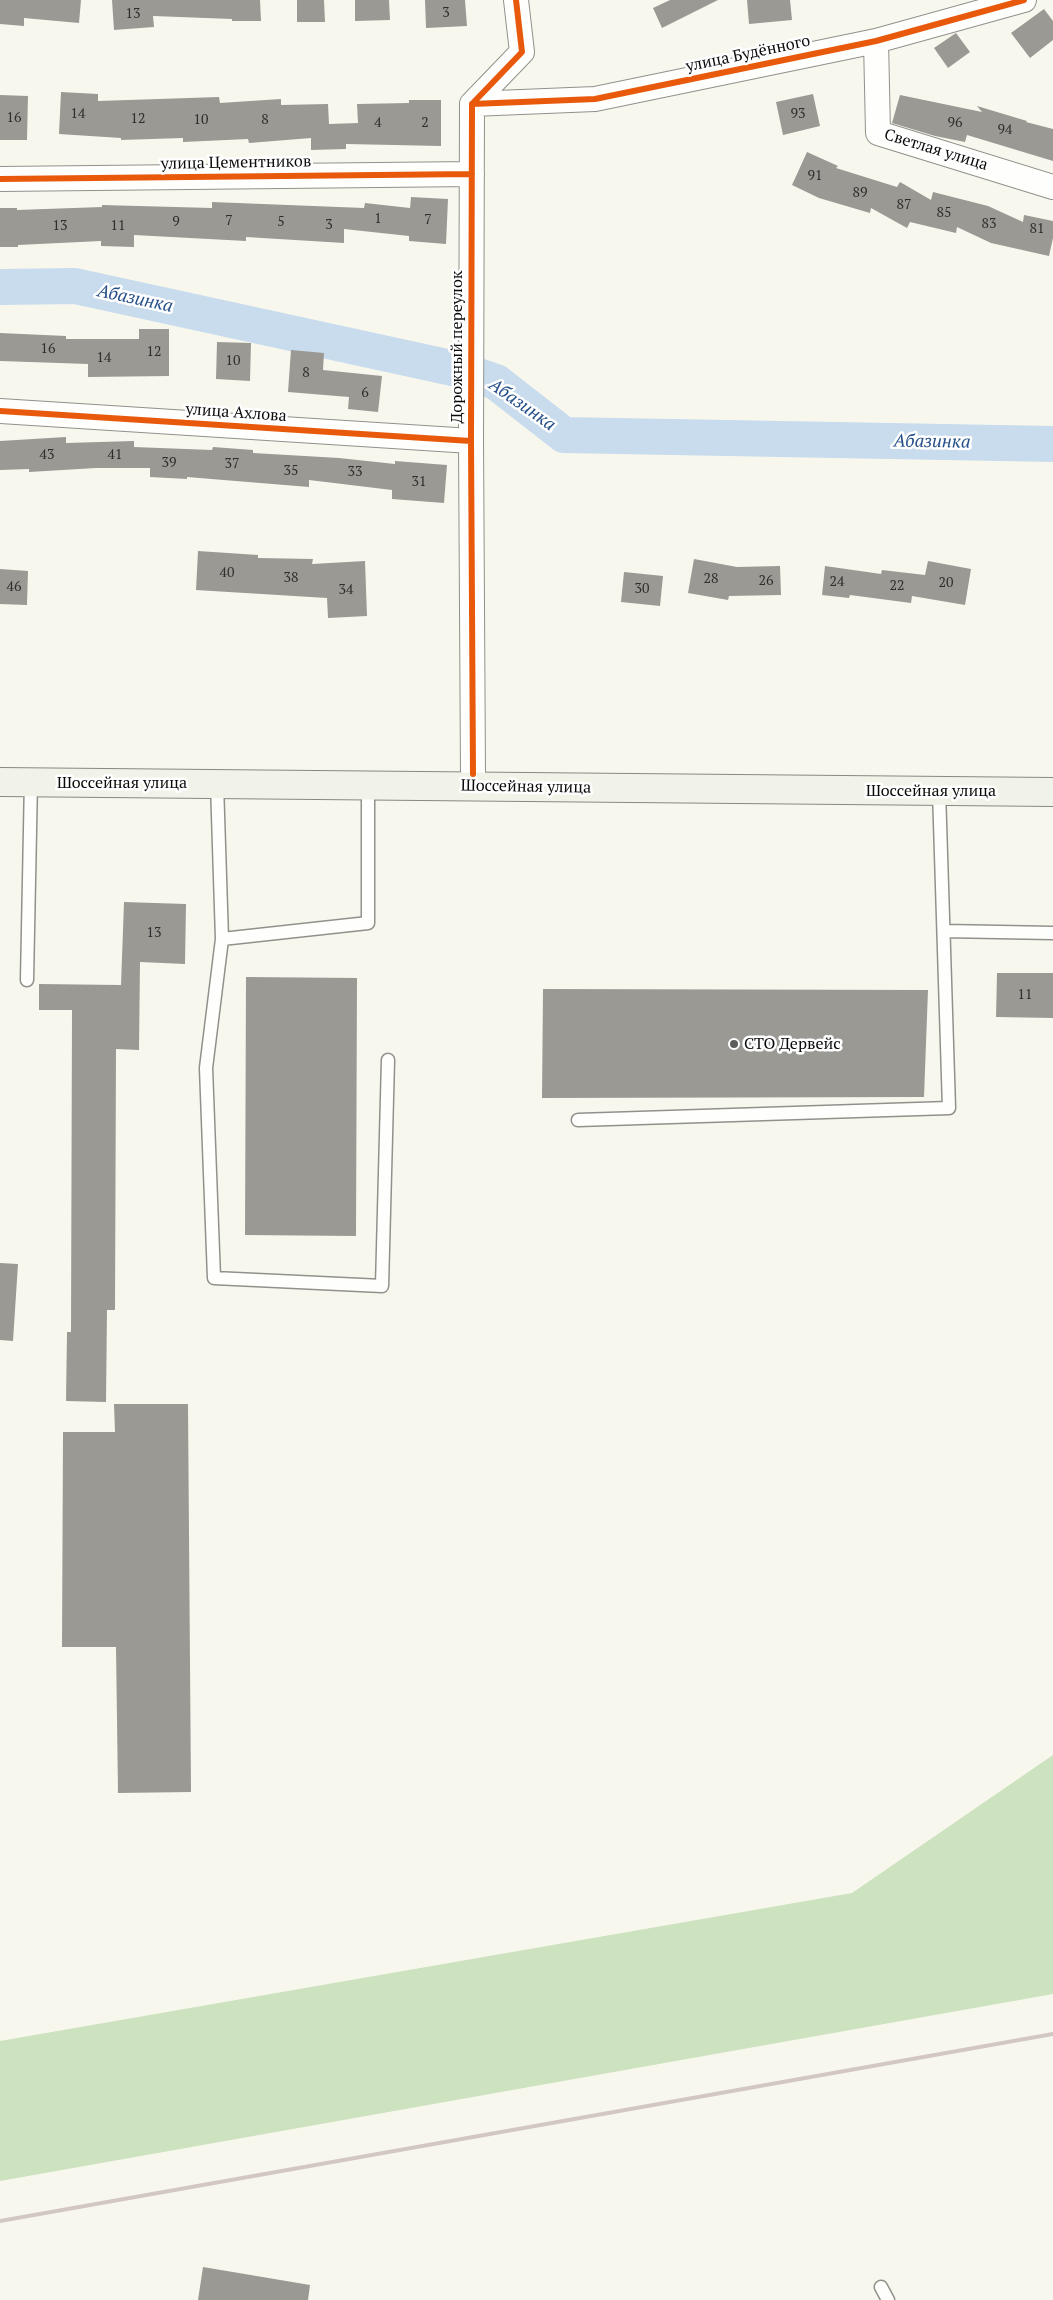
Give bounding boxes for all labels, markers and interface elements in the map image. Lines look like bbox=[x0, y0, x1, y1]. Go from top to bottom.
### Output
house number: 3 bbox=[442, 5, 450, 21]
house number: 13 bbox=[126, 6, 140, 22]
street label: улица Будённого bbox=[684, 31, 812, 77]
house number: 14 bbox=[71, 106, 85, 122]
house number: 93 bbox=[791, 106, 805, 122]
house number: 16 bbox=[7, 110, 21, 126]
house number: 12 bbox=[131, 111, 145, 127]
house number: 10 bbox=[194, 112, 208, 128]
house number: 8 bbox=[261, 112, 269, 128]
house number: 4 bbox=[374, 115, 382, 131]
house number: 2 bbox=[421, 115, 429, 131]
house number: 96 bbox=[948, 115, 962, 131]
house number: 94 bbox=[998, 122, 1012, 138]
street label: Светлая улица bbox=[882, 125, 990, 175]
street label: улица Цементников bbox=[161, 152, 311, 174]
house number: 91 bbox=[808, 168, 822, 184]
house number: 89 bbox=[853, 185, 867, 201]
house number: 87 bbox=[897, 197, 911, 213]
house number: 85 bbox=[937, 205, 951, 221]
house number: 1 bbox=[374, 211, 382, 227]
house number: 7 bbox=[424, 212, 432, 228]
house number: 7 bbox=[225, 213, 233, 229]
house number: 9 bbox=[172, 214, 180, 230]
house number: 5 bbox=[277, 214, 285, 230]
house number: 83 bbox=[982, 216, 996, 232]
house number: 3 bbox=[325, 217, 333, 233]
house number: 13 bbox=[53, 218, 67, 234]
house number: 11 bbox=[111, 218, 125, 234]
house number: 81 bbox=[1030, 221, 1044, 237]
street label: Дорожный переулок bbox=[447, 271, 467, 423]
water label: Абазинка bbox=[95, 280, 175, 318]
house number: 16 bbox=[41, 341, 55, 357]
house number: 12 bbox=[147, 344, 161, 360]
house number: 14 bbox=[97, 350, 111, 366]
house number: 10 bbox=[226, 353, 240, 369]
house number: 8 bbox=[302, 365, 310, 381]
water label: Абазинка bbox=[484, 374, 560, 436]
house number: 6 bbox=[361, 385, 369, 401]
street label: улица Ахлова bbox=[185, 400, 287, 426]
water label: Абазинка bbox=[893, 431, 971, 453]
house number: 43 bbox=[40, 447, 54, 463]
house number: 41 bbox=[108, 447, 122, 463]
house number: 39 bbox=[162, 455, 176, 471]
house number: 37 bbox=[225, 456, 239, 472]
house number: 35 bbox=[284, 463, 298, 479]
house number: 33 bbox=[348, 464, 362, 480]
house number: 31 bbox=[412, 474, 426, 490]
house number: 40 bbox=[220, 565, 234, 581]
house number: 38 bbox=[284, 570, 298, 586]
house number: 28 bbox=[704, 571, 718, 587]
house number: 26 bbox=[759, 573, 773, 589]
house number: 24 bbox=[830, 574, 844, 590]
house number: 20 bbox=[939, 575, 953, 591]
house number: 22 bbox=[890, 578, 904, 594]
house number: 46 bbox=[7, 579, 21, 595]
house number: 30 bbox=[635, 581, 649, 597]
house number: 34 bbox=[339, 582, 353, 598]
street label: Шоссейная улица bbox=[57, 773, 187, 793]
street label: Шоссейная улица bbox=[461, 776, 591, 798]
street label: Шоссейная улица bbox=[866, 781, 996, 801]
house number: 13 bbox=[147, 925, 161, 941]
house number: 11 bbox=[1018, 987, 1032, 1003]
place label: СТО Дервейс bbox=[744, 1034, 841, 1054]
marker: СТО Дервейс bbox=[728, 1038, 740, 1050]

